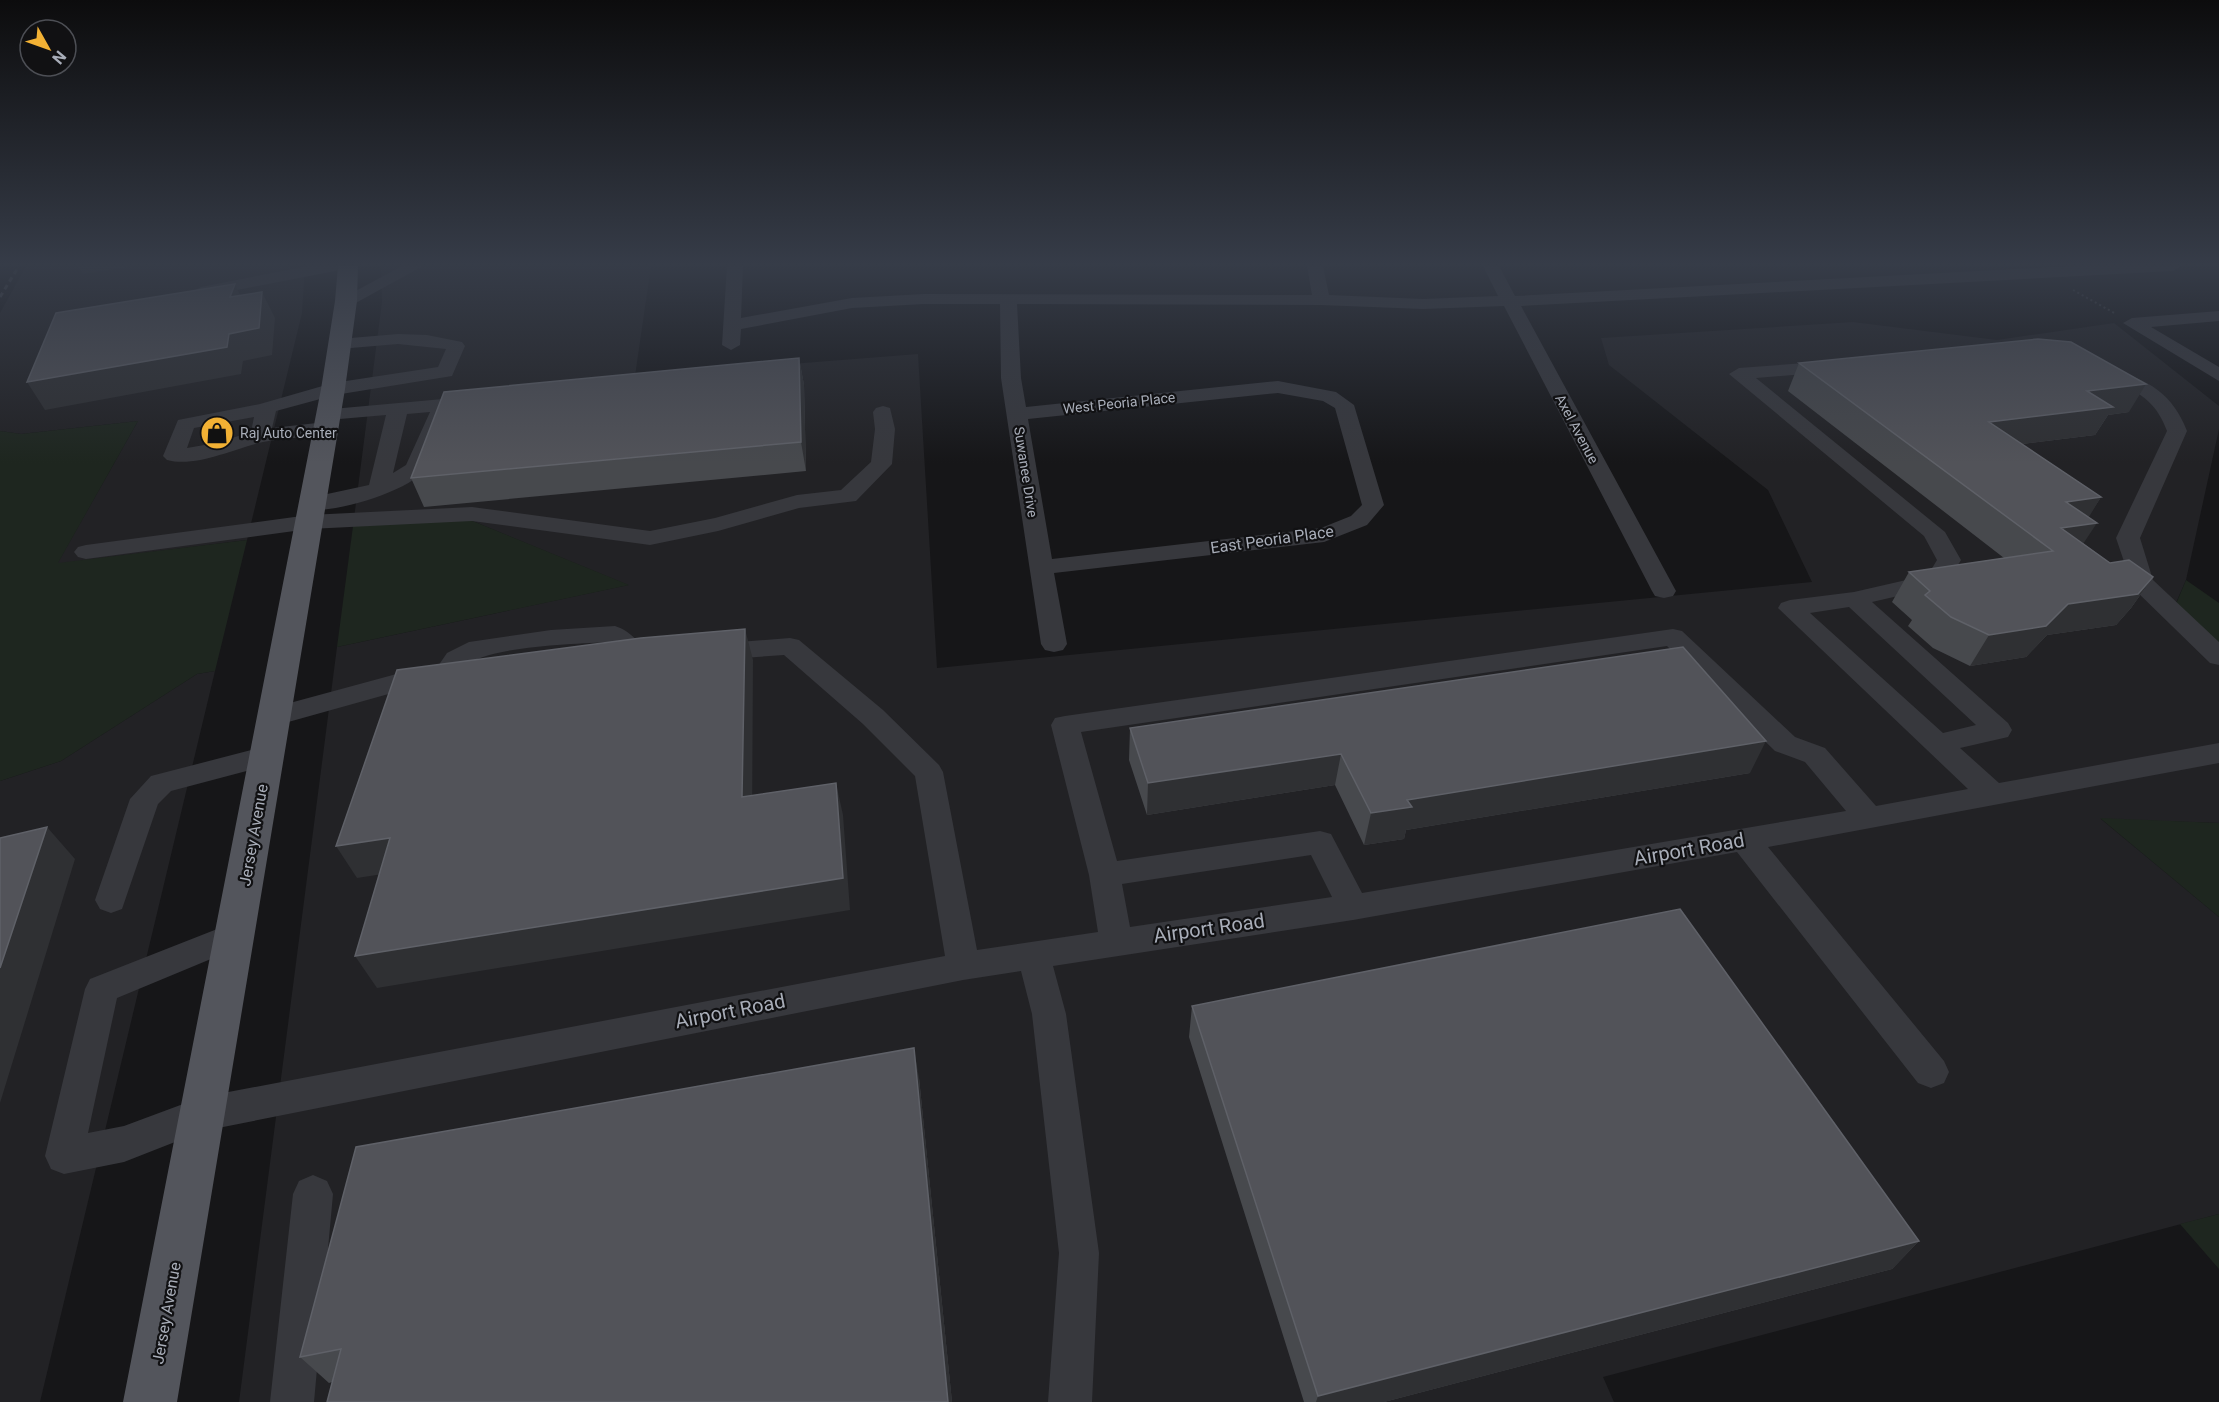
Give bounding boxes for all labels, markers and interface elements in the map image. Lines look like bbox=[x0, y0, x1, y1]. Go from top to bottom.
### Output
north arrow bbox=[18, 18, 78, 78]
text: N bbox=[48, 47, 70, 68]
street label: West Peoria Place bbox=[1062, 389, 1176, 417]
street label: Axel Avenue bbox=[1552, 392, 1602, 466]
shop icon: Raj Auto Center bbox=[199, 415, 235, 451]
place label: Raj Auto Center bbox=[240, 425, 337, 441]
street label: Suwanee Drive bbox=[1011, 425, 1041, 519]
street label: East Peoria Place bbox=[1209, 521, 1335, 558]
street label: Jersey Avenue bbox=[235, 783, 272, 888]
street label: Airport Road bbox=[1632, 827, 1746, 871]
street label: Airport Road bbox=[1152, 908, 1266, 948]
street label: Airport Road bbox=[673, 989, 787, 1033]
street label: Jersey Avenue bbox=[148, 1261, 185, 1366]

